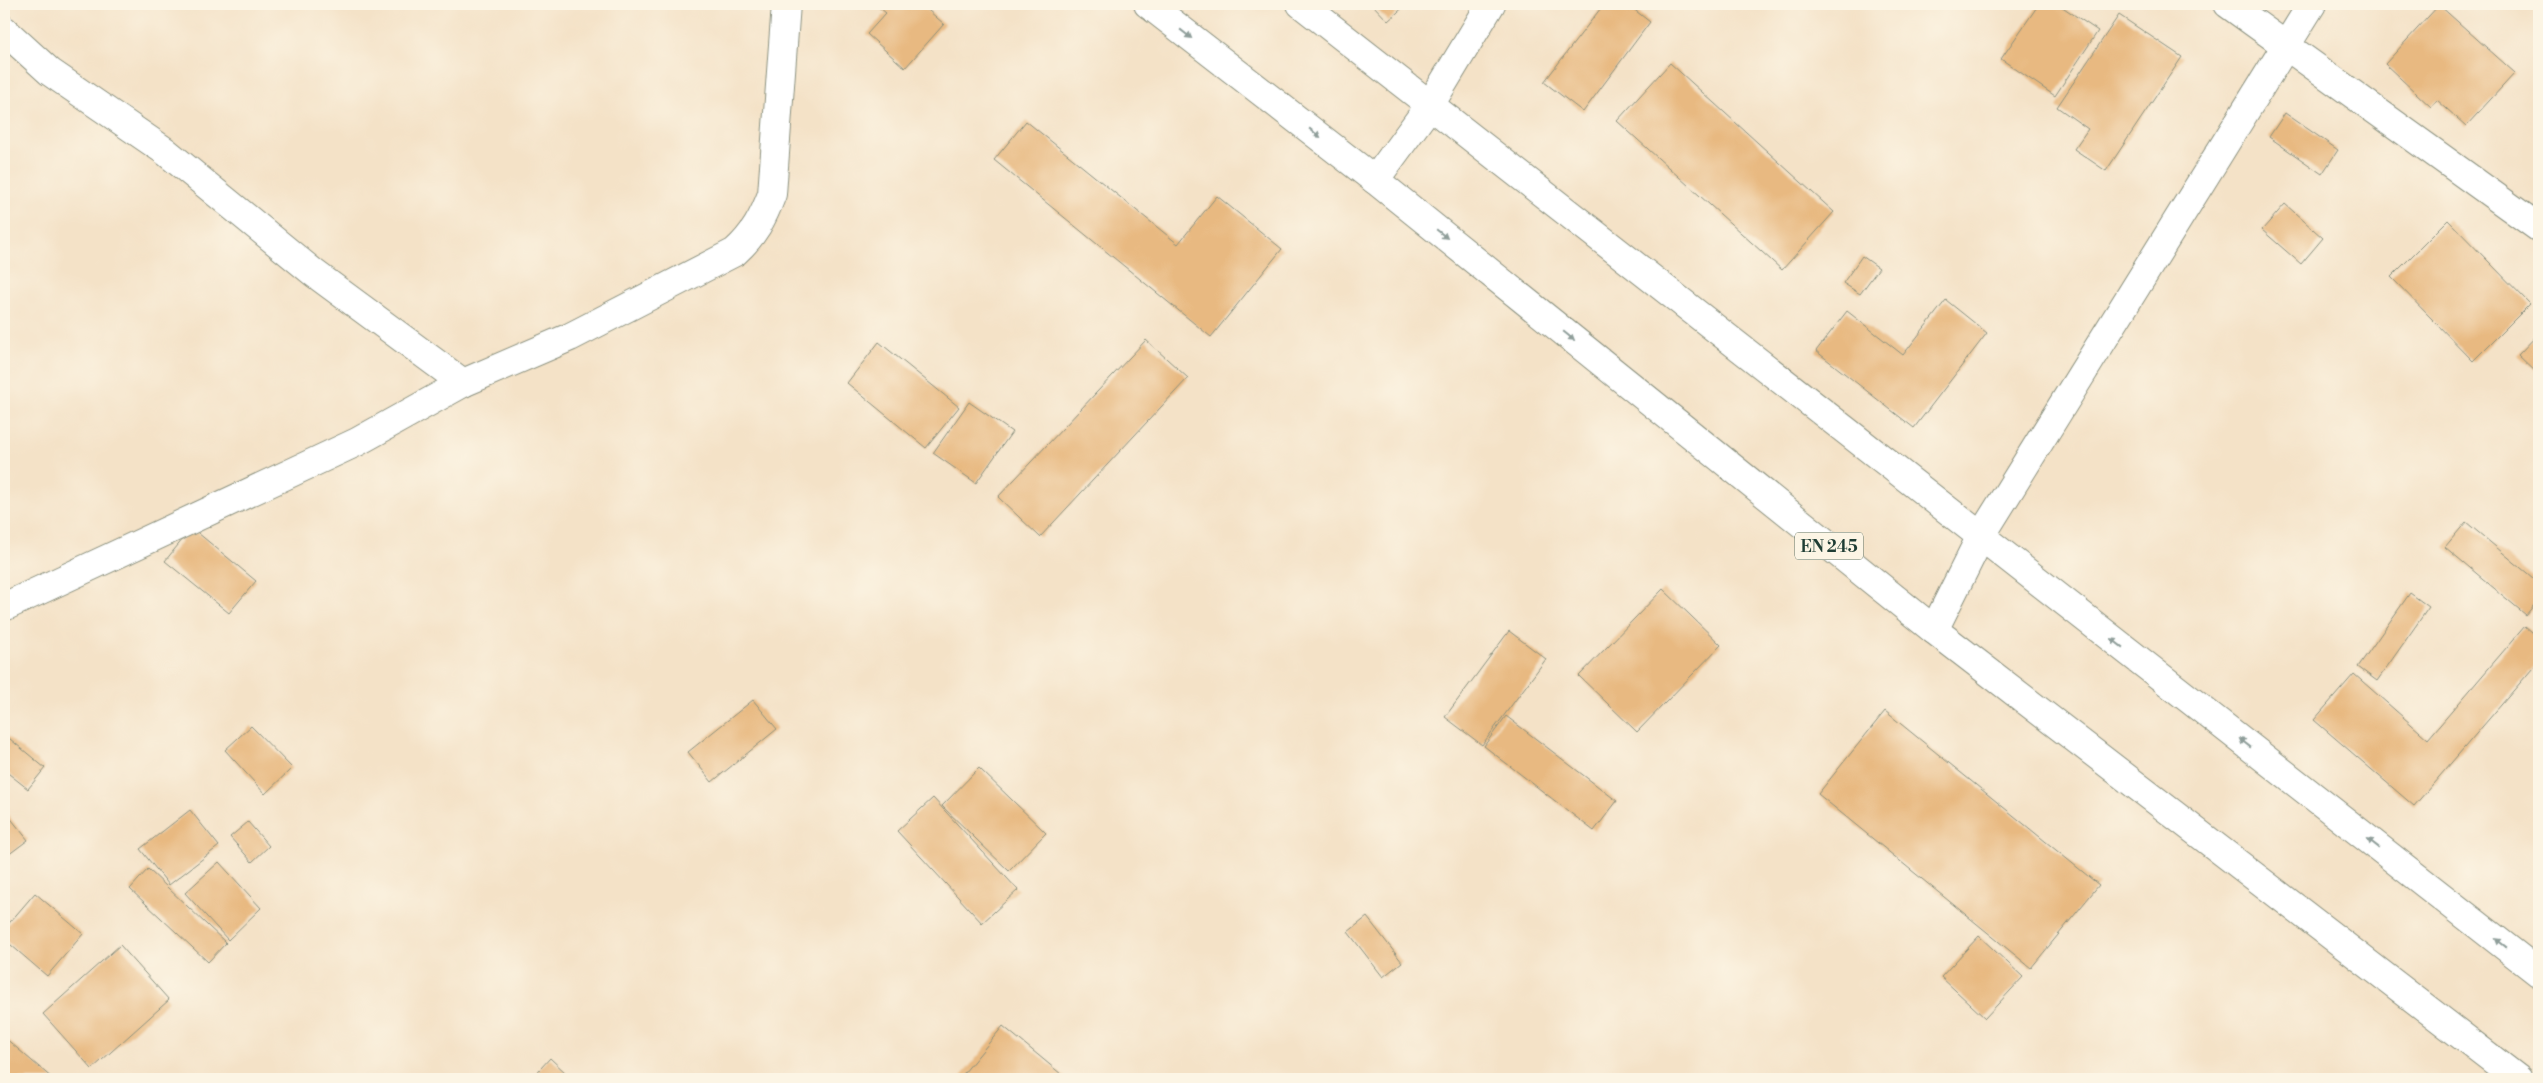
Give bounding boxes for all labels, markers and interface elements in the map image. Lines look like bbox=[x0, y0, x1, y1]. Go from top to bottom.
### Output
one-way arrow bbox=[1180, 28, 1193, 39]
one-way arrow bbox=[1308, 128, 1321, 139]
one-way arrow bbox=[1436, 229, 1449, 240]
one-way arrow bbox=[1562, 331, 1575, 342]
road number: EN 245 bbox=[1795, 532, 1863, 560]
one-way arrow bbox=[2111, 637, 2124, 648]
one-way arrow bbox=[2239, 737, 2252, 748]
one-way arrow bbox=[2366, 838, 2380, 848]
one-way arrow bbox=[2495, 938, 2508, 949]

